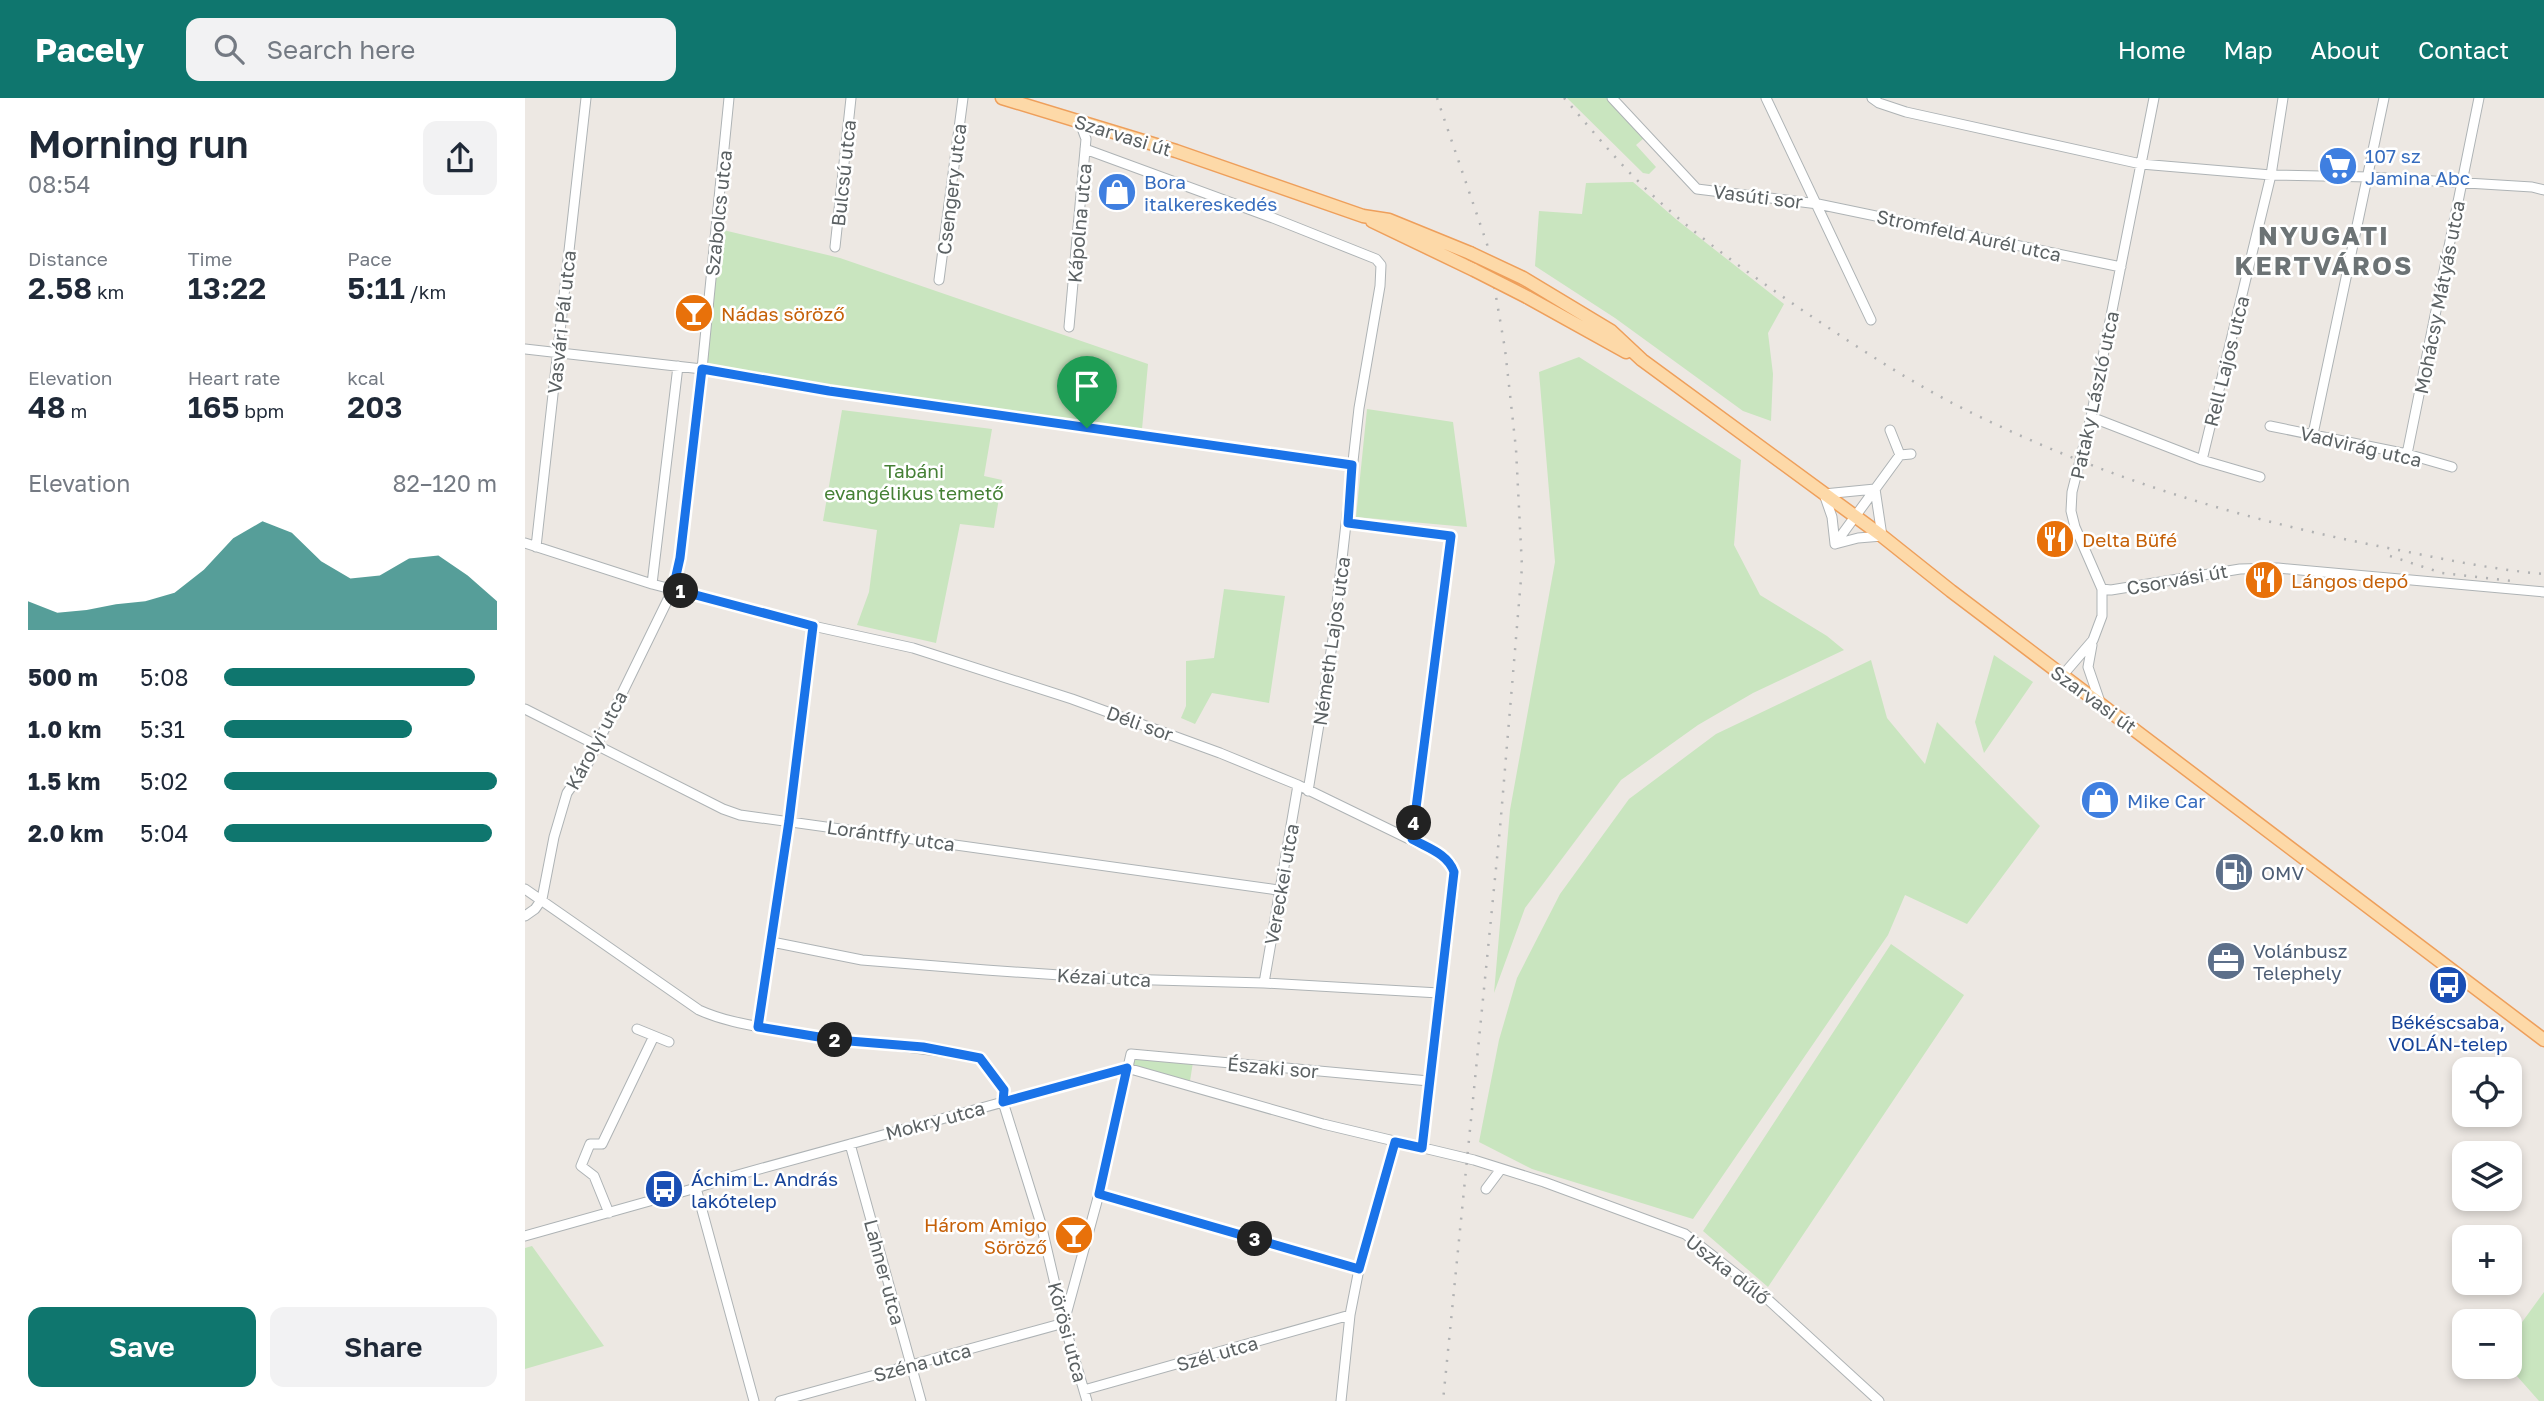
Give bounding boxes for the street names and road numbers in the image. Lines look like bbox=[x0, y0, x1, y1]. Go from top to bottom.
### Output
street label: Szarvasi út bbox=[1072, 109, 1174, 161]
street label: Bulcsú utca bbox=[826, 119, 860, 227]
street label: Csengery utca bbox=[932, 122, 970, 256]
street label: Szabolcs utca bbox=[700, 149, 736, 277]
street label: Kápolna utca bbox=[1062, 162, 1096, 284]
street label: Vasúti sor bbox=[1712, 179, 1805, 213]
street label: Mohácsy Mátyás utca bbox=[2409, 198, 2469, 396]
street label: Stromfeld Aurél utca bbox=[1875, 204, 2063, 266]
street label: Vasvári Pál utca bbox=[542, 249, 580, 395]
street label: Rell Lajos utca bbox=[2199, 293, 2253, 429]
street label: Pataky László utca bbox=[2065, 309, 2123, 481]
street label: Vadvirág utca bbox=[2298, 421, 2424, 471]
street label: Németh Lajos utca bbox=[1308, 555, 1354, 727]
street label: Csorvási út bbox=[2125, 559, 2229, 599]
street label: Szarvasi út bbox=[2047, 660, 2141, 738]
street label: Károlyi utca bbox=[560, 687, 632, 793]
street label: Déli sor bbox=[1104, 700, 1177, 746]
street label: Lorántffy utca bbox=[825, 815, 957, 855]
street label: Vereckei utca bbox=[1259, 822, 1303, 946]
street label: Kézai utca bbox=[1056, 963, 1152, 991]
street label: Északi sor bbox=[1226, 1052, 1320, 1082]
street label: Mokry utca bbox=[883, 1096, 987, 1144]
street label: Lahner utca bbox=[860, 1217, 910, 1327]
street label: Uszka dűlő bbox=[1681, 1229, 1775, 1309]
street label: Körösi utca bbox=[1044, 1279, 1092, 1385]
street label: Szél utca bbox=[1174, 1330, 1260, 1376]
street label: Széna utca bbox=[871, 1338, 973, 1386]

